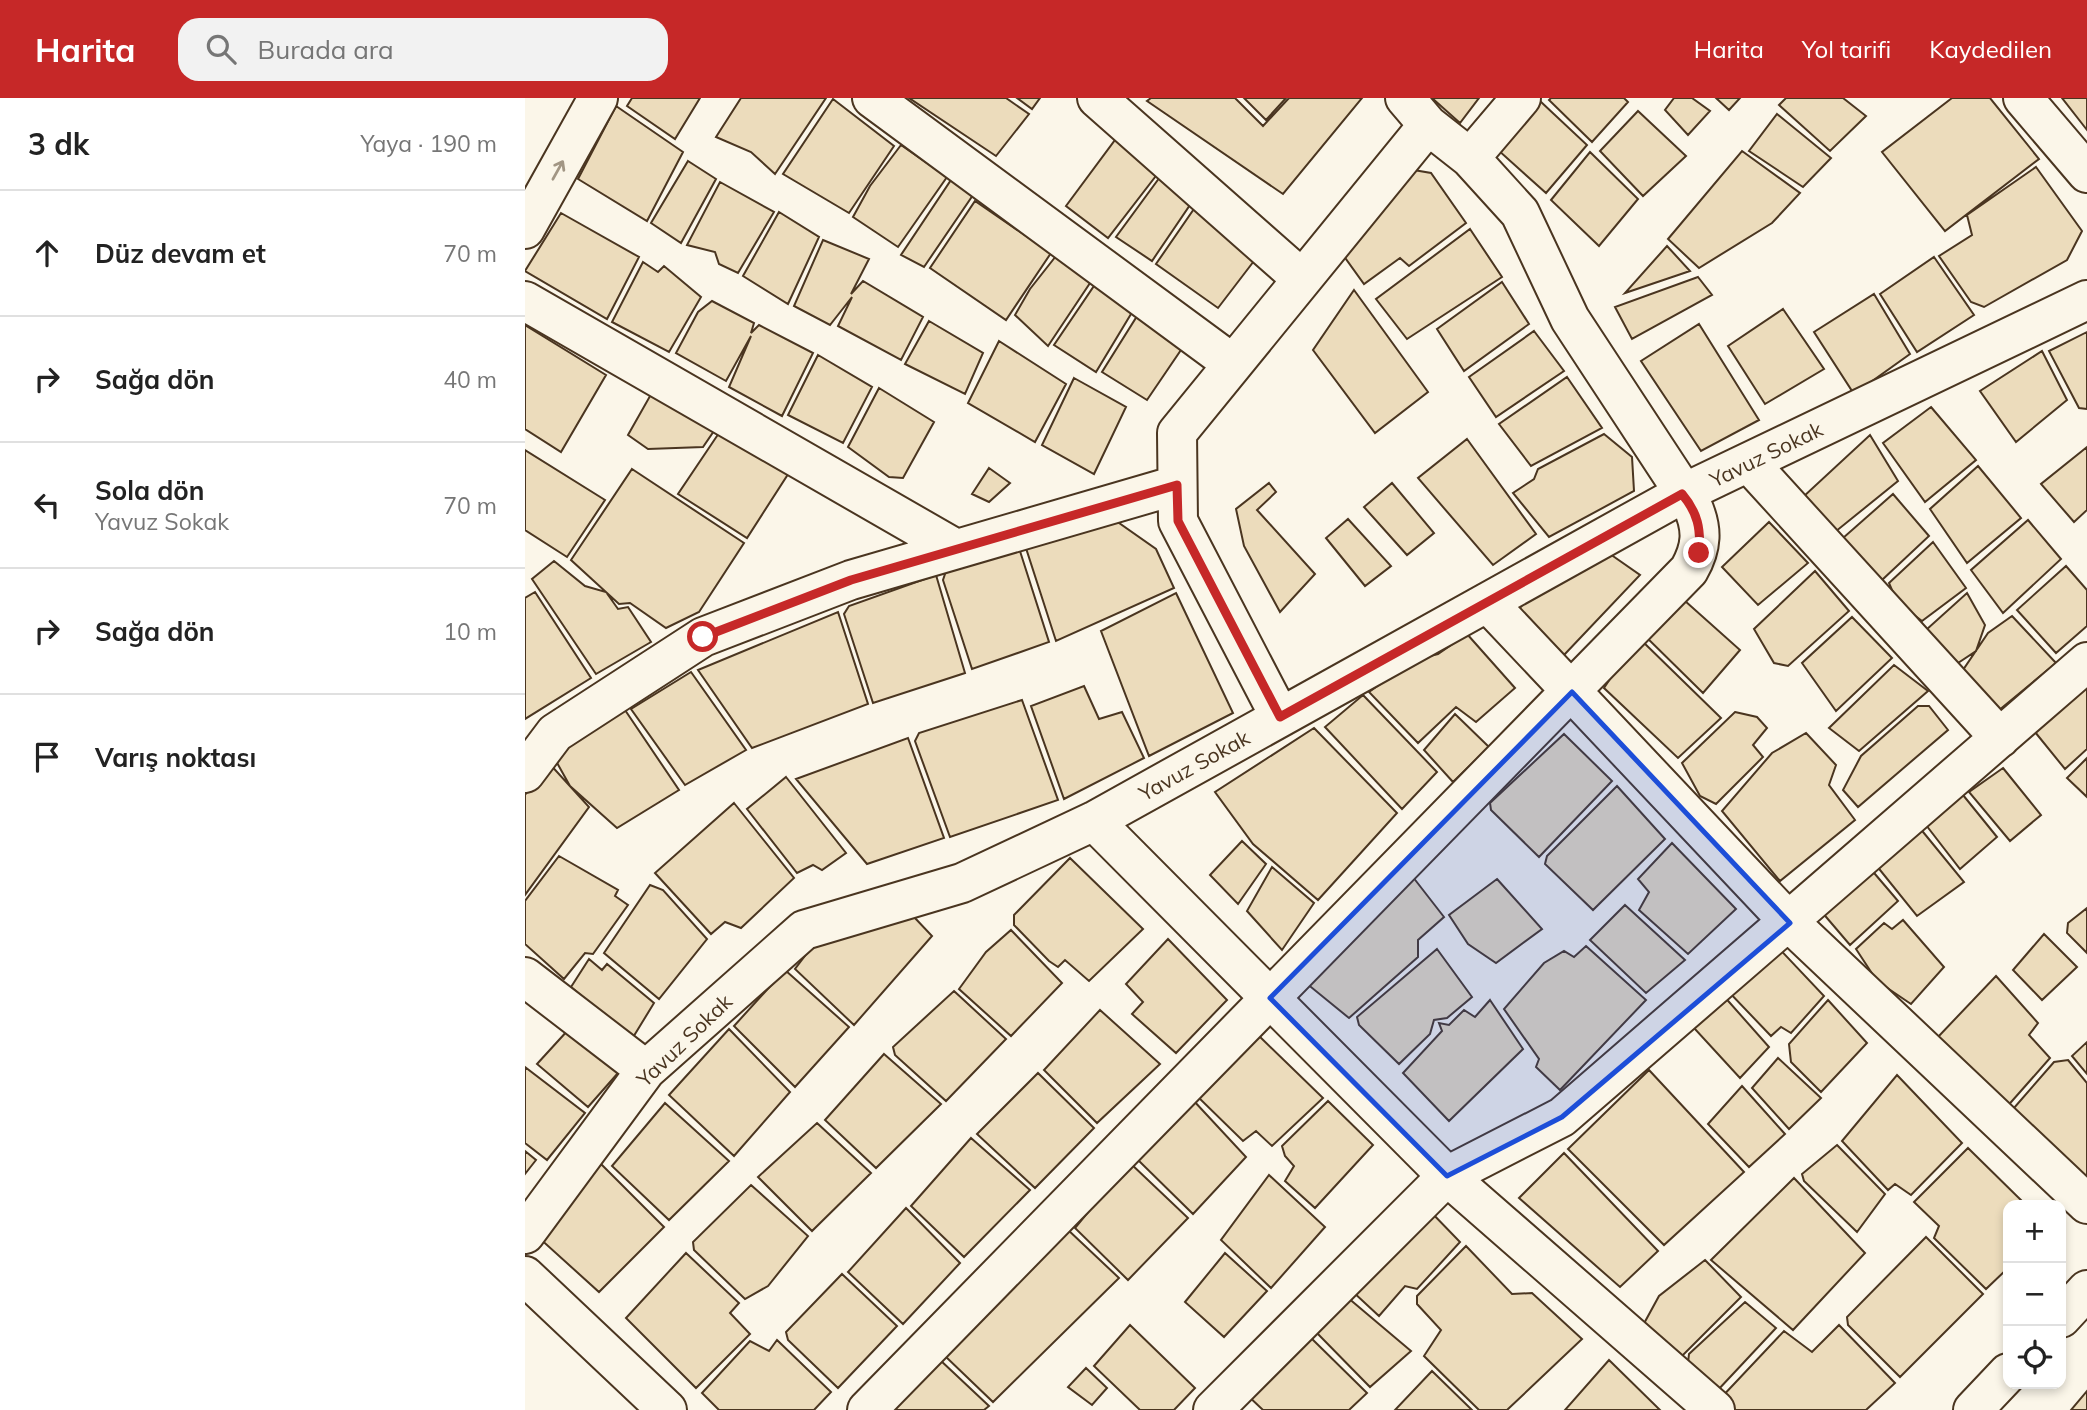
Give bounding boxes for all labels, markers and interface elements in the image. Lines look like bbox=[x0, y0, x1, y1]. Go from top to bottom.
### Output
search box bbox=[178, 18, 668, 81]
text: Harita bbox=[35, 29, 136, 70]
icon: search bbox=[202, 30, 240, 68]
text: Burada ara bbox=[258, 33, 394, 66]
text: Harita bbox=[1694, 34, 1764, 64]
text: Yol tarifi bbox=[1802, 34, 1891, 64]
text: Kaydedilen bbox=[1929, 34, 2052, 64]
text: 3 dk bbox=[28, 125, 89, 163]
text: Yaya · 190 m bbox=[360, 129, 497, 158]
one-way arrow bbox=[551, 160, 565, 180]
icon: ahead bbox=[28, 234, 66, 272]
text: Düz devam et bbox=[95, 237, 266, 270]
text: 70 m bbox=[443, 239, 497, 268]
icon: right bbox=[28, 360, 66, 398]
text: Sağa dön bbox=[95, 363, 215, 396]
text: 40 m bbox=[443, 365, 497, 394]
street label: Yavuz Sokak bbox=[1704, 415, 1827, 493]
text: Sola dön bbox=[95, 474, 204, 507]
icon: left bbox=[28, 486, 66, 524]
text: 70 m bbox=[443, 491, 497, 520]
text: Yavuz Sokak bbox=[95, 507, 229, 536]
route end bbox=[1683, 537, 1714, 568]
icon: right bbox=[28, 612, 66, 650]
text: Sağa dön bbox=[95, 615, 215, 648]
text: 10 m bbox=[443, 617, 497, 646]
route start bbox=[687, 621, 718, 652]
street label: Yavuz Sokak bbox=[1133, 724, 1254, 807]
icon: arrive bbox=[28, 738, 66, 776]
text: Varış noktası bbox=[95, 741, 256, 774]
street label: Yavuz Sokak bbox=[630, 988, 737, 1093]
map controls bbox=[2003, 1200, 2066, 1389]
button: + bbox=[2003, 1200, 2066, 1263]
button: − bbox=[2003, 1263, 2066, 1326]
button: locate bbox=[2003, 1326, 2066, 1389]

